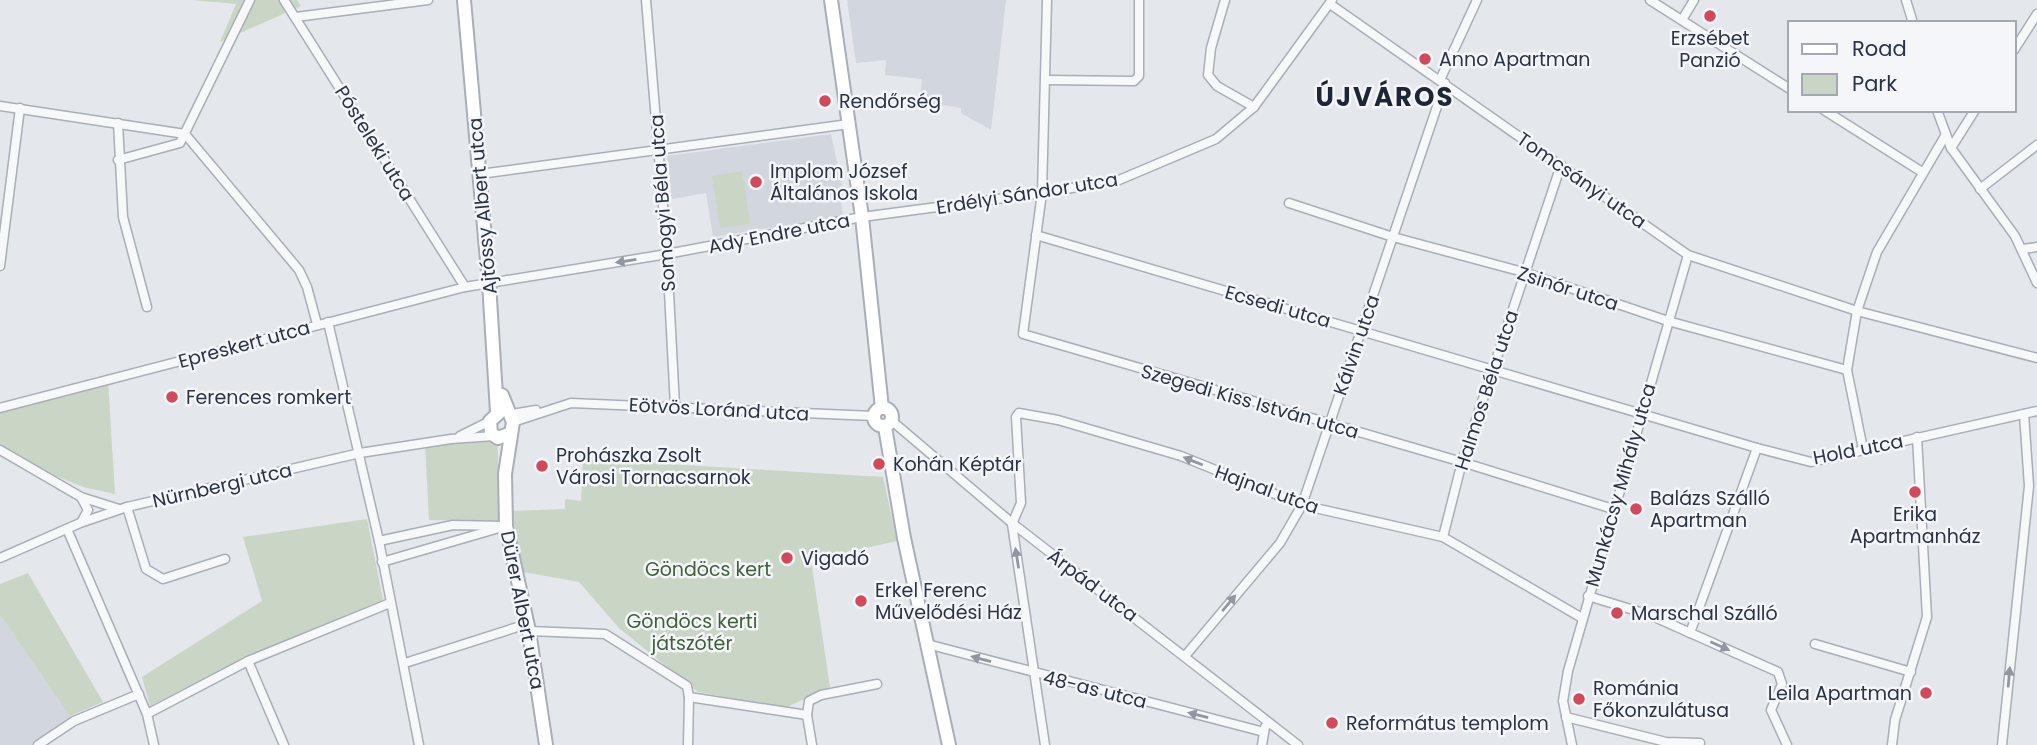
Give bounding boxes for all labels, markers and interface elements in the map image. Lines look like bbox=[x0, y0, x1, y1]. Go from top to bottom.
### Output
marker: Erzsébet Panzió bbox=[1702, 8, 1718, 24]
legend bbox=[1788, 21, 2016, 112]
place label: Erzsébet Panzió bbox=[1671, 25, 1749, 74]
text: Road bbox=[1852, 34, 1907, 63]
place label: Anno Apartman bbox=[1439, 46, 1590, 73]
marker: Anno Apartman bbox=[1417, 51, 1433, 67]
text: Park bbox=[1852, 69, 1897, 98]
district label: ÚJVÁROS bbox=[1316, 79, 1454, 115]
street label: Pósteleki utca bbox=[328, 80, 421, 206]
place label: Rendőrség bbox=[839, 88, 941, 115]
marker: Rendőrség bbox=[817, 93, 833, 109]
street label: Somogyi Béla utca bbox=[643, 113, 682, 293]
street label: Ajtóssy Albert utca bbox=[461, 117, 504, 295]
street label: Tomcsányi utca bbox=[1512, 126, 1652, 235]
place label: Implom József Általános Iskola bbox=[770, 158, 918, 207]
street label: Erdélyi Sándor utca bbox=[934, 166, 1120, 221]
marker: Implom József Általános Iskola bbox=[748, 174, 764, 190]
street label: Ady Endre utca bbox=[706, 207, 852, 260]
one-way arrow bbox=[615, 256, 637, 267]
street label: Zsinór utca bbox=[1514, 259, 1622, 318]
street label: Ecsedi utca bbox=[1222, 278, 1334, 334]
street label: Kálvin utca bbox=[1327, 291, 1386, 399]
street label: Halmos Béla utca bbox=[1448, 307, 1525, 474]
street label: Epreskert utca bbox=[175, 314, 313, 375]
street label: Szegedi Kiss István utca bbox=[1138, 357, 1362, 446]
street label: Munkácsy Mihály utca bbox=[1578, 380, 1662, 590]
place label: Ferences romkert bbox=[186, 384, 351, 411]
marker: Ferences romkert bbox=[164, 389, 180, 405]
street label: Eötvös Loránd utca bbox=[628, 391, 810, 428]
street label: Hold utca bbox=[1811, 428, 1906, 471]
place label: Prohászka Zsolt Városi Tornacsarnok bbox=[556, 442, 751, 491]
place label: Kohán Képtár bbox=[893, 451, 1022, 478]
street label: Nürnbergi utca bbox=[150, 456, 295, 515]
marker: Kohán Képtár bbox=[871, 456, 887, 472]
one-way arrow bbox=[1182, 456, 1203, 467]
marker: Prohászka Zsolt Városi Tornacsarnok bbox=[534, 458, 550, 474]
street label: Hajnal utca bbox=[1211, 458, 1323, 521]
marker: Erika Apartmanház bbox=[1907, 484, 1923, 500]
place label: Balázs Szálló Apartman bbox=[1650, 485, 1770, 534]
marker: Balázs Szálló Apartman bbox=[1628, 501, 1644, 517]
place label: Erika Apartmanház bbox=[1850, 501, 1980, 550]
street label: Dürer Albert utca bbox=[494, 528, 551, 692]
street label: Árpád utca bbox=[1042, 542, 1144, 628]
place label: Vigadó bbox=[801, 545, 869, 572]
one-way arrow bbox=[1011, 547, 1022, 569]
marker: Vigadó bbox=[779, 550, 795, 566]
park label: Göndöcs kert bbox=[645, 556, 771, 583]
place label: Erkel Ferenc Művelődési Ház bbox=[875, 577, 1022, 626]
marker: Erkel Ferenc Művelődési Ház bbox=[853, 593, 869, 609]
one-way arrow bbox=[1221, 595, 1236, 612]
place label: Marschal Szálló bbox=[1631, 600, 1778, 627]
marker: Marschal Szálló bbox=[1609, 605, 1625, 621]
park label: Göndöcs kerti játszótér bbox=[627, 608, 757, 657]
one-way arrow bbox=[1710, 641, 1731, 652]
one-way arrow bbox=[970, 653, 992, 664]
street label: 48-as utca bbox=[1040, 664, 1149, 715]
one-way arrow bbox=[2004, 666, 2015, 688]
place label: Románia Főkonzulátusa bbox=[1593, 675, 1729, 724]
place label: Leila Apartman bbox=[1768, 680, 1912, 707]
marker: Leila Apartman bbox=[1918, 685, 1934, 701]
marker: Románia Főkonzulátusa bbox=[1571, 691, 1587, 707]
one-way arrow bbox=[1187, 709, 1209, 720]
place label: Református templom bbox=[1346, 710, 1549, 737]
marker: Református templom bbox=[1324, 715, 1340, 731]

